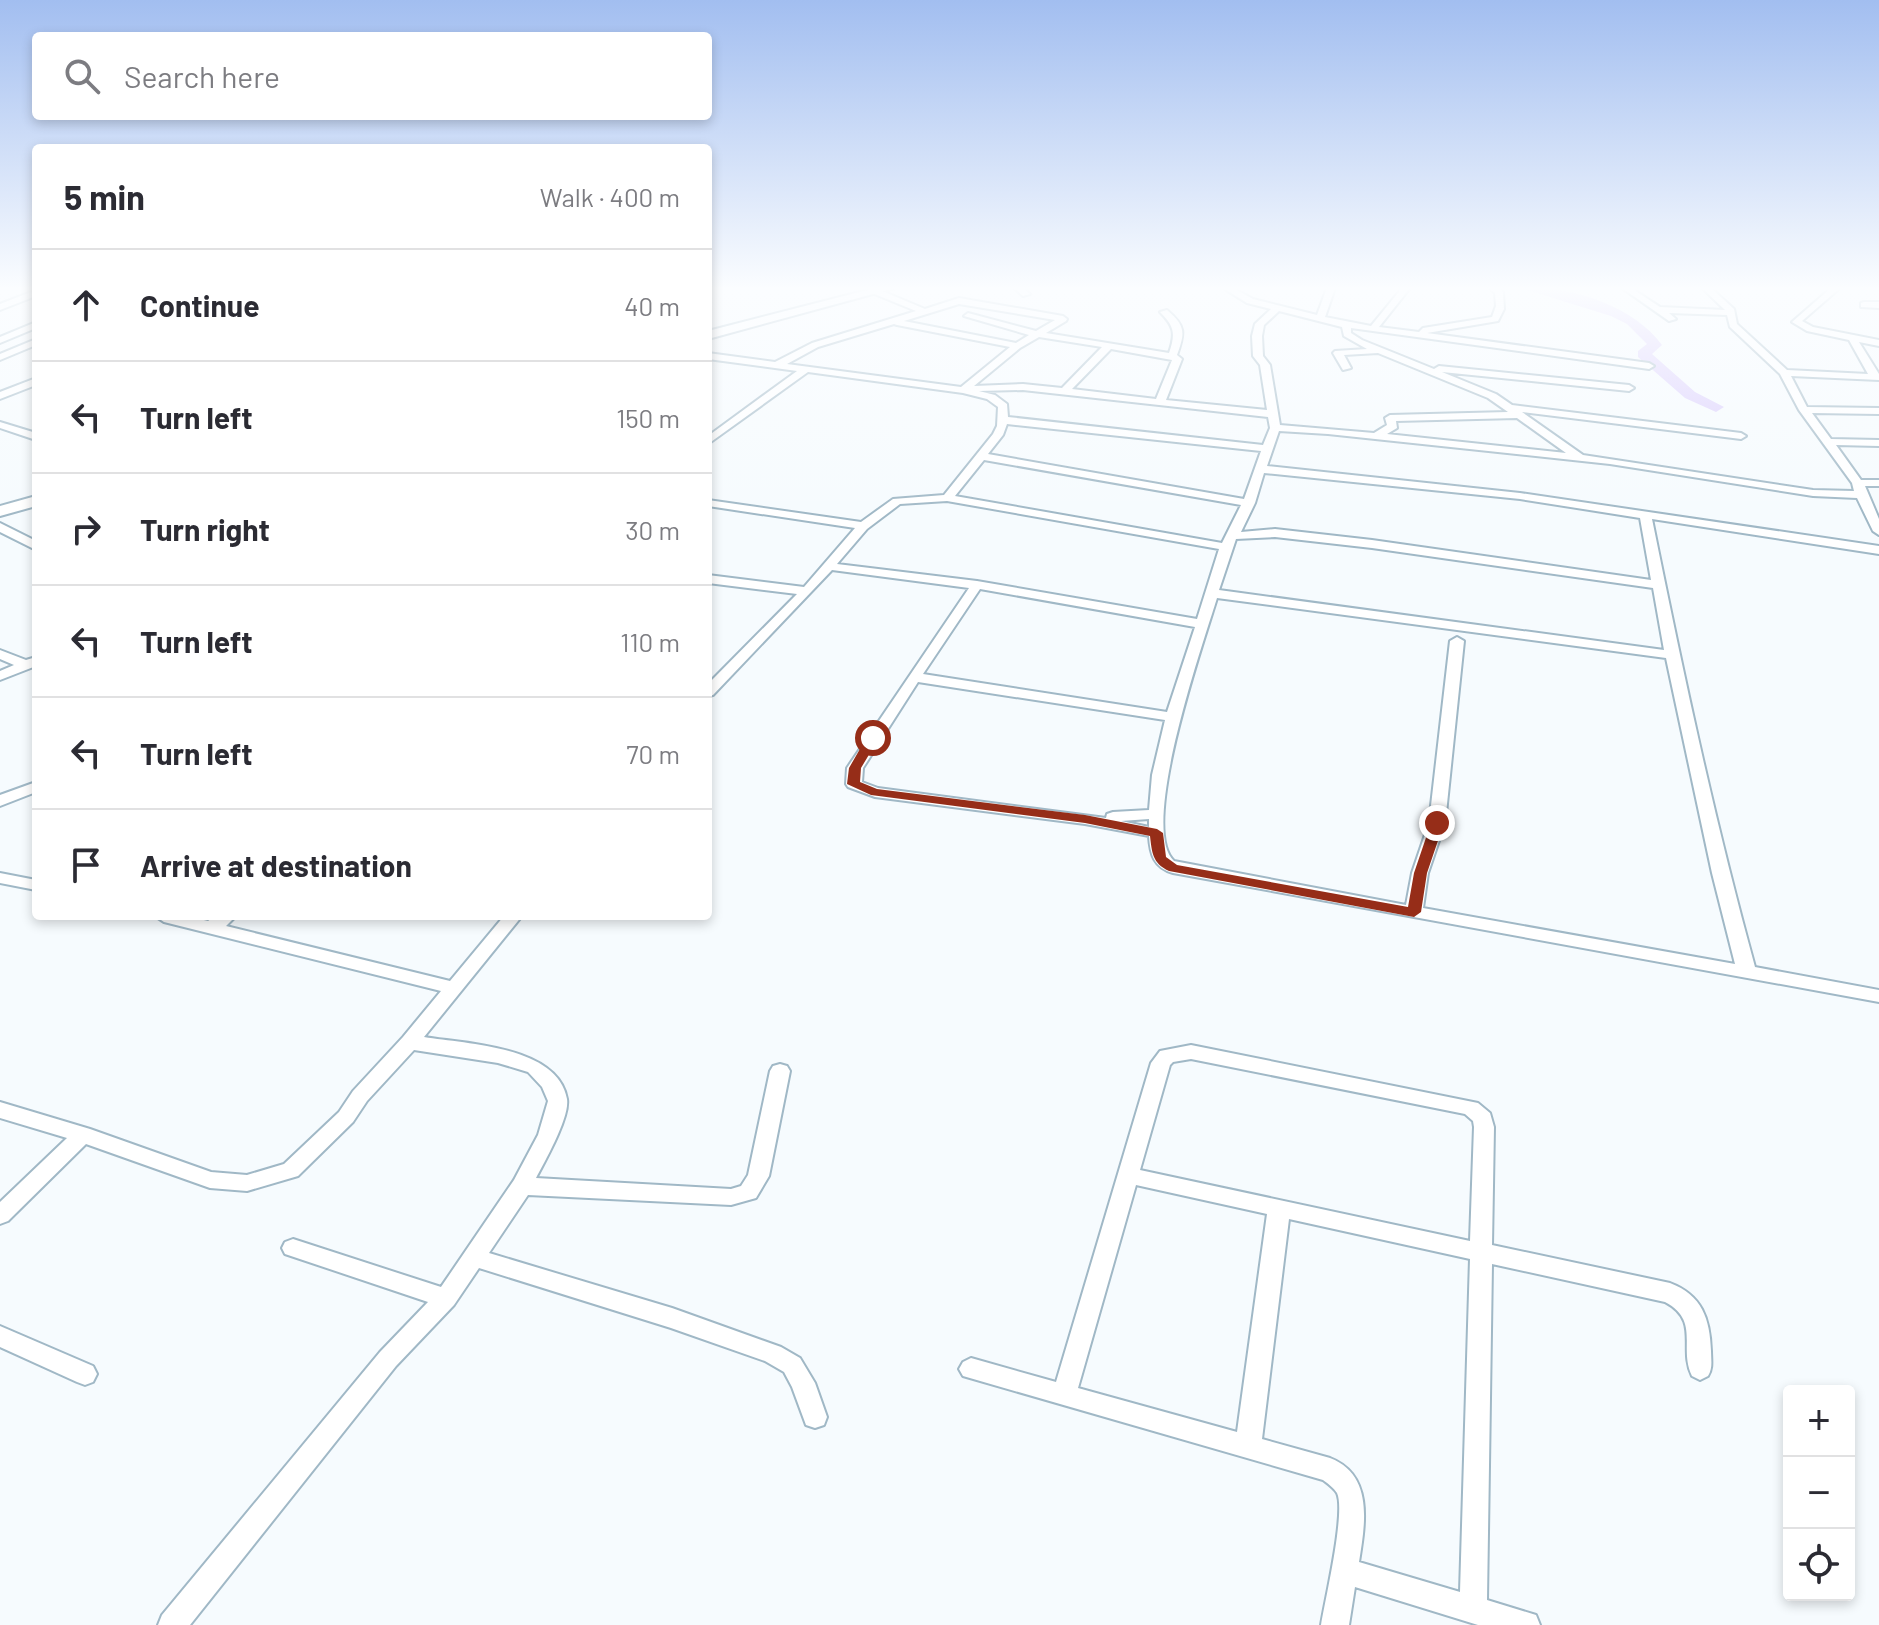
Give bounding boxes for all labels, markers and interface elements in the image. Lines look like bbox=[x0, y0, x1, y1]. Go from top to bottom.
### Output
search box bbox=[32, 32, 712, 120]
icon: search bbox=[60, 54, 104, 98]
text: Search here bbox=[124, 58, 280, 94]
text: 5 min bbox=[64, 176, 145, 217]
text: Walk · 400 m bbox=[540, 181, 680, 212]
icon: ahead bbox=[64, 283, 108, 327]
text: Continue bbox=[140, 287, 260, 323]
text: 40 m bbox=[624, 290, 680, 321]
icon: left bbox=[64, 395, 108, 439]
text: Turn left bbox=[140, 399, 253, 435]
text: 150 m bbox=[616, 402, 680, 433]
icon: right bbox=[64, 507, 108, 551]
text: Turn right bbox=[140, 511, 270, 547]
text: 30 m bbox=[625, 514, 680, 545]
icon: left bbox=[64, 619, 108, 663]
text: Turn left bbox=[140, 623, 253, 659]
text: 110 m bbox=[620, 626, 680, 657]
route start bbox=[855, 720, 891, 756]
icon: left bbox=[64, 731, 108, 775]
text: Turn left bbox=[140, 735, 253, 771]
text: 70 m bbox=[626, 738, 680, 769]
route end bbox=[1419, 805, 1455, 841]
icon: arrive bbox=[64, 843, 108, 887]
text: Arrive at destination bbox=[140, 847, 412, 883]
map controls bbox=[1783, 1385, 1855, 1601]
button: + bbox=[1783, 1385, 1855, 1457]
button: − bbox=[1783, 1457, 1855, 1529]
button: locate bbox=[1783, 1529, 1855, 1601]

